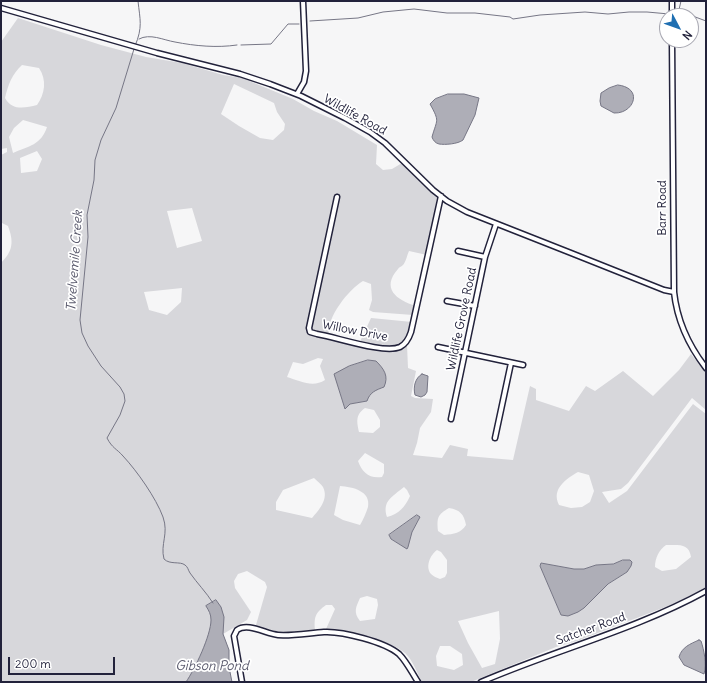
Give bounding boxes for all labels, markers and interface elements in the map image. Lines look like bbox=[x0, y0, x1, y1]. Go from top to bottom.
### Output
north arrow bbox=[659, 8, 699, 48]
text: N bbox=[680, 28, 695, 43]
street label: Wildlife Road bbox=[321, 92, 389, 138]
street label: Barr Road bbox=[656, 180, 670, 236]
water label: Twelvemile Creek bbox=[64, 210, 86, 312]
street label: Wildlife Grove Road bbox=[444, 266, 480, 372]
street label: Willow Drive bbox=[321, 318, 389, 344]
street label: Satcher Road bbox=[554, 610, 628, 648]
scale bar bbox=[10, 649, 117, 675]
text: 200 m bbox=[15, 656, 51, 671]
water label: Gibson Pond bbox=[175, 658, 249, 674]

